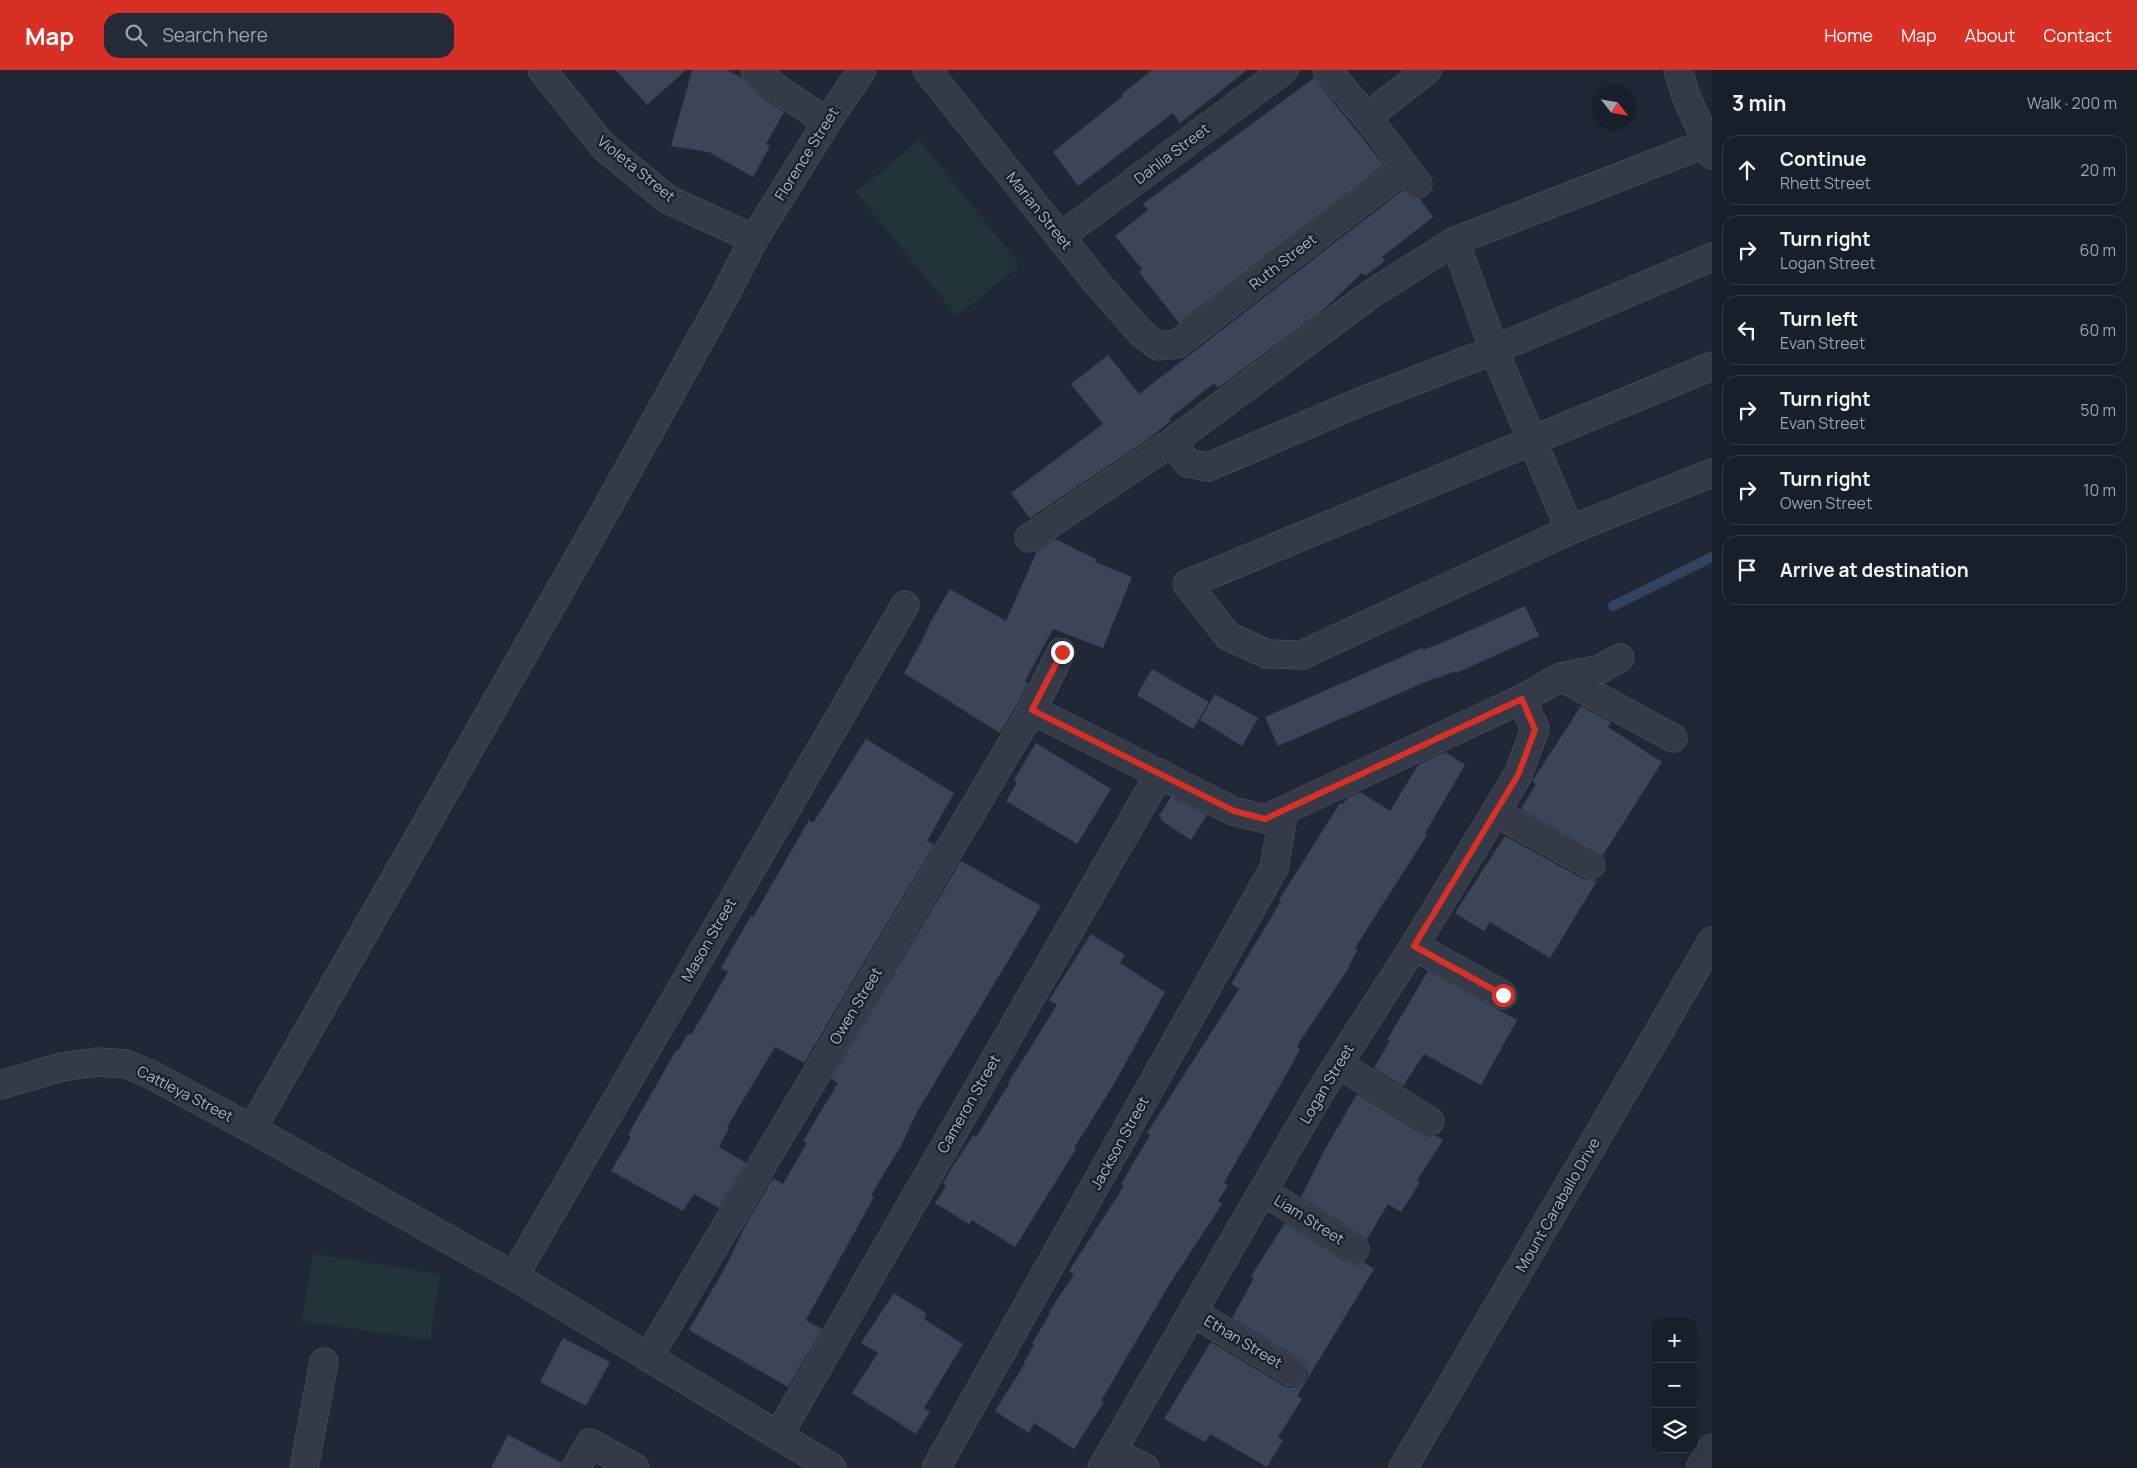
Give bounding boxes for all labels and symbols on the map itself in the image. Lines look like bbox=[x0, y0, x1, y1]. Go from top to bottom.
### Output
north arrow bbox=[1592, 85, 1637, 130]
street label: Florence Street bbox=[769, 103, 844, 204]
street label: Dahlia Street bbox=[1130, 118, 1214, 189]
street label: Violeta Street bbox=[593, 131, 680, 207]
street label: Marian Street bbox=[1002, 167, 1077, 254]
street label: Ruth Street bbox=[1245, 229, 1321, 295]
route end bbox=[1051, 641, 1074, 664]
street label: Mason Street bbox=[676, 894, 741, 986]
street label: Owen Street bbox=[824, 963, 887, 1048]
route start bbox=[1492, 984, 1515, 1007]
street label: Logan Street bbox=[1294, 1040, 1359, 1128]
street label: Cameron Street bbox=[932, 1051, 1005, 1157]
street label: Cattleya Street bbox=[134, 1060, 237, 1127]
street label: Jackson Street bbox=[1085, 1092, 1154, 1193]
street label: Mount Caraballo Drive bbox=[1510, 1133, 1605, 1276]
street label: Liam Street bbox=[1270, 1190, 1348, 1249]
street label: Ethan Street bbox=[1200, 1310, 1286, 1373]

